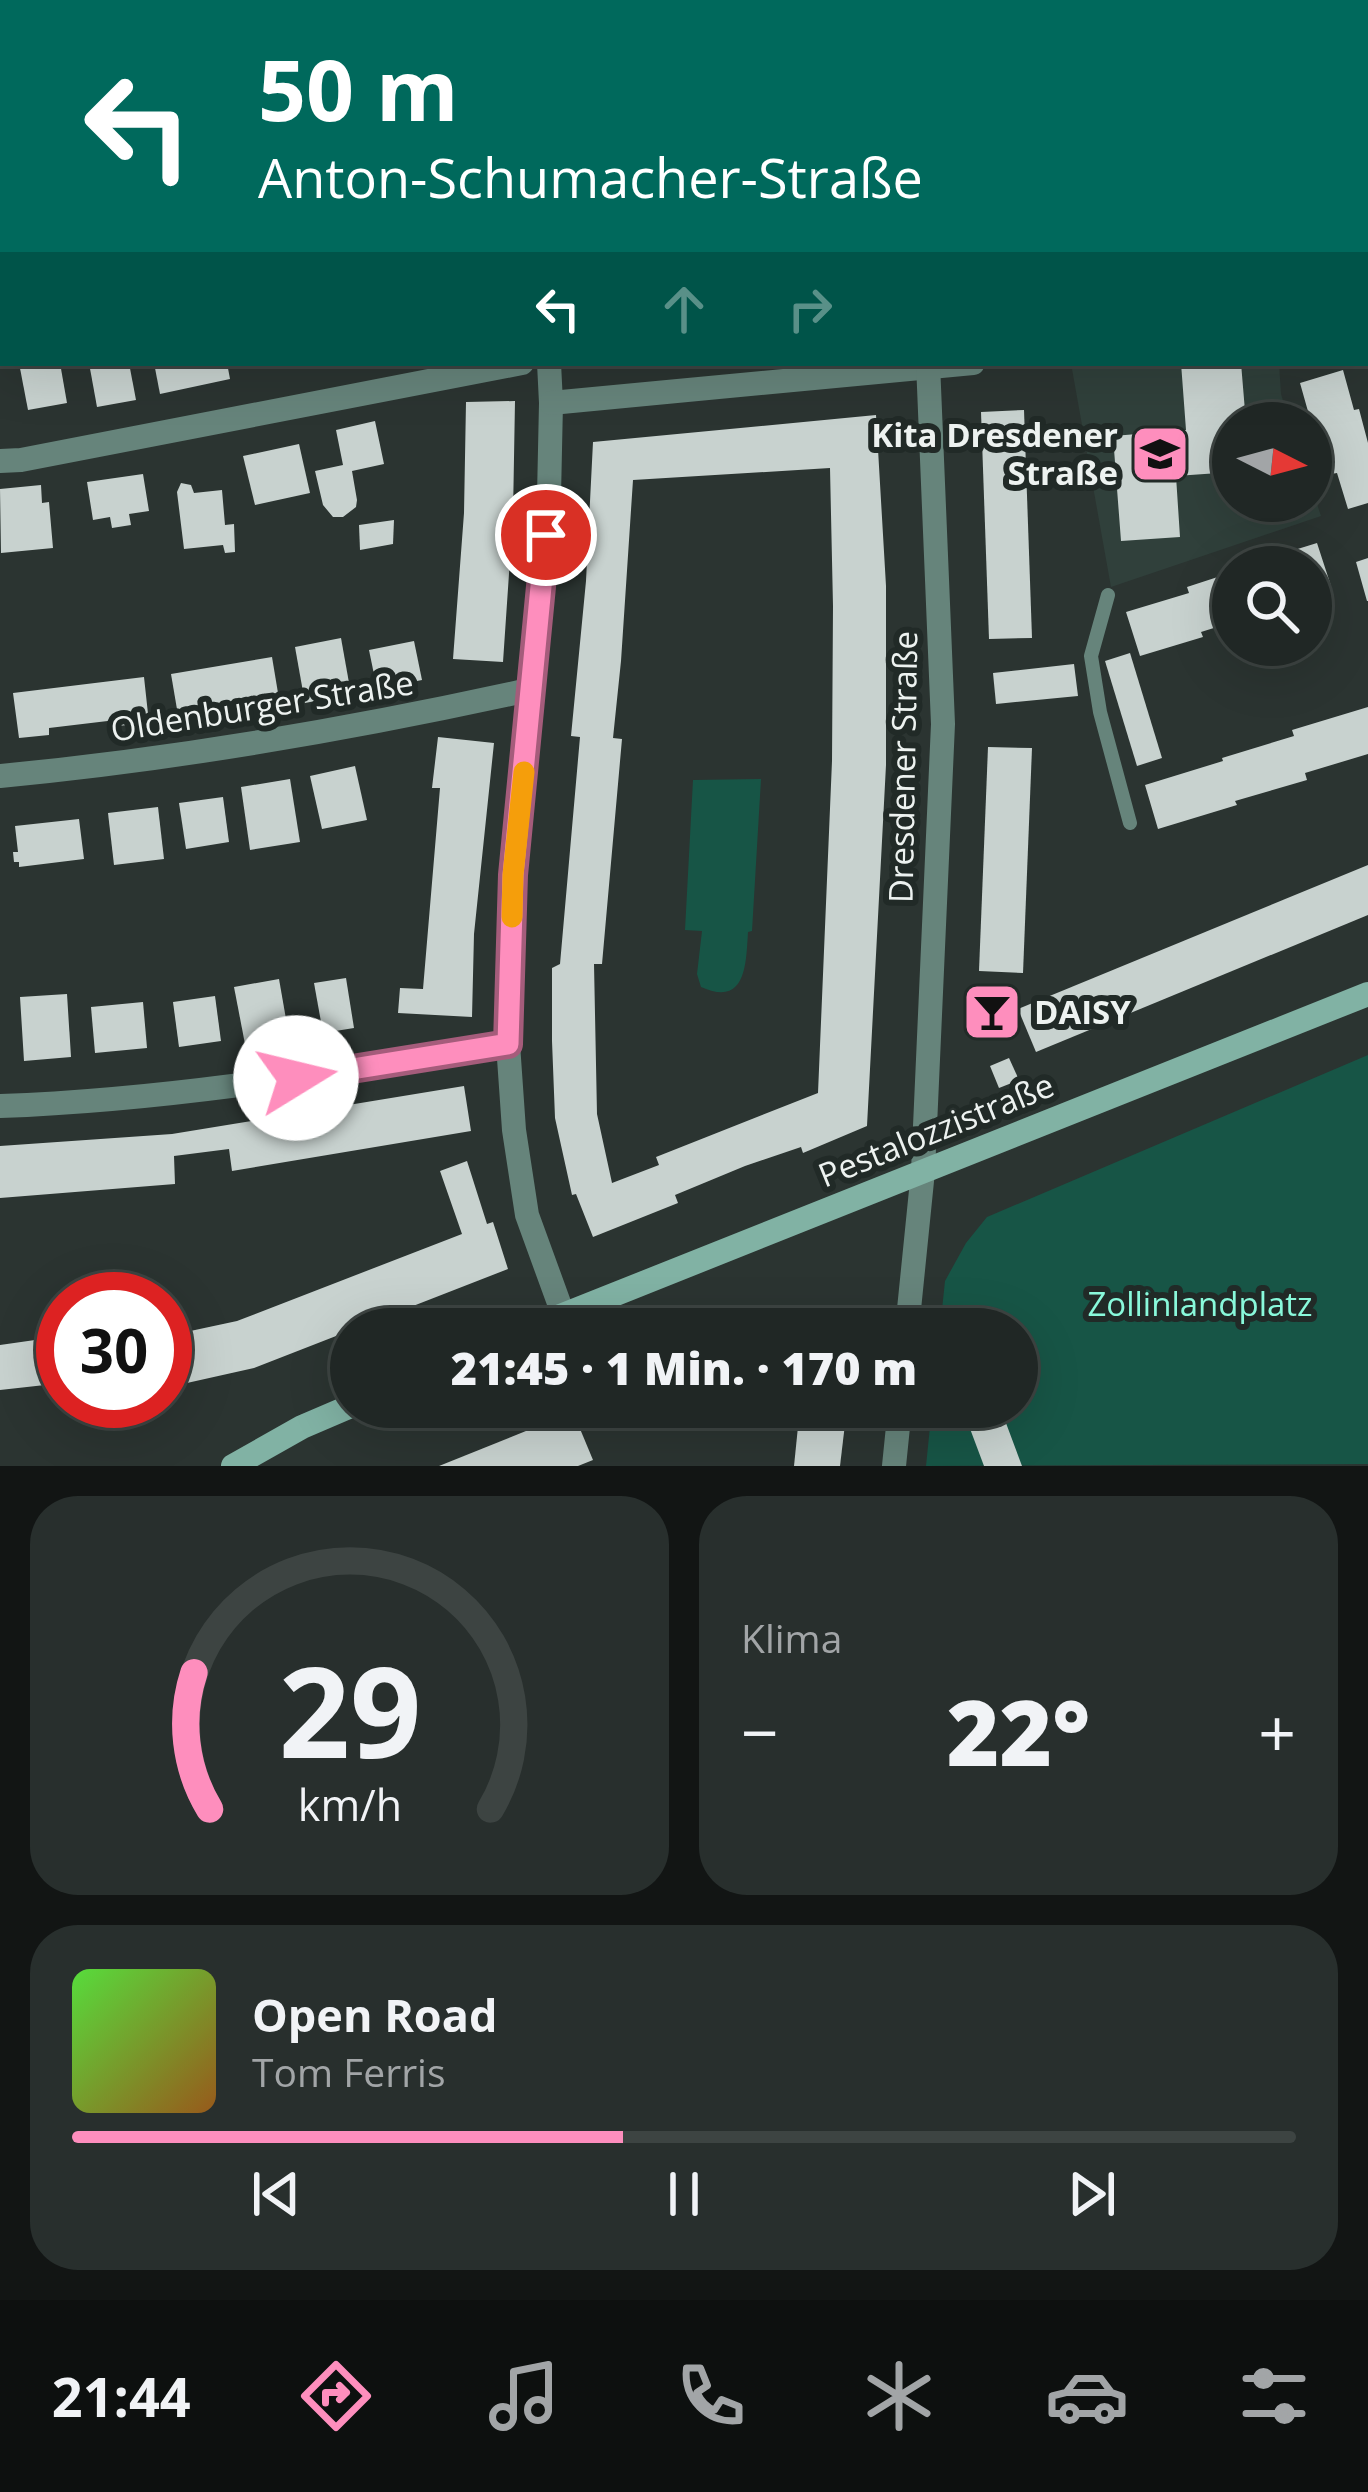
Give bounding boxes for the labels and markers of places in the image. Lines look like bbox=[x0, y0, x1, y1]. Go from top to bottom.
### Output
place label: Kita Dresdener Straße bbox=[871, 412, 1118, 495]
school or university icon: Kita Dresdener Straße bbox=[1129, 423, 1191, 485]
pin bbox=[495, 484, 597, 586]
bar icon: DAISY bbox=[961, 981, 1023, 1043]
place label: DAISY bbox=[1034, 989, 1131, 1034]

